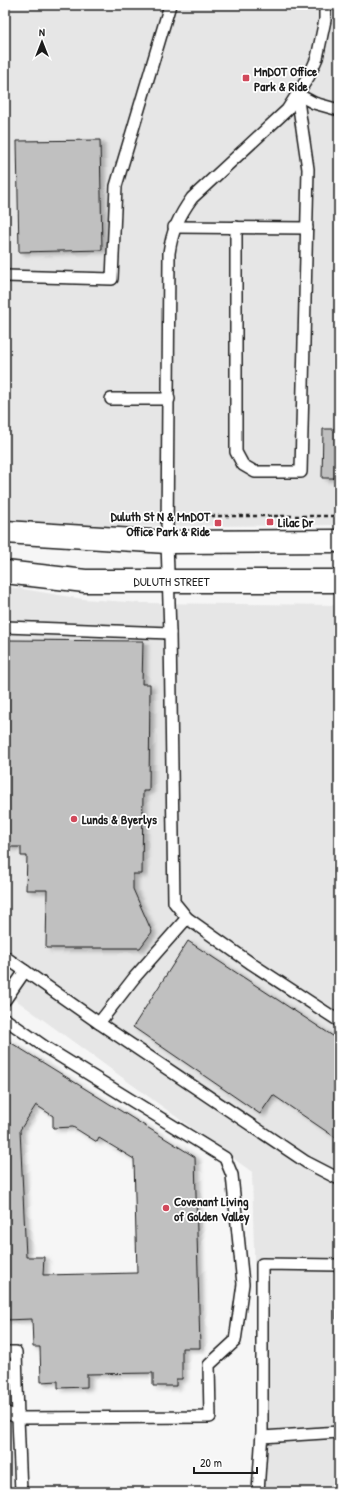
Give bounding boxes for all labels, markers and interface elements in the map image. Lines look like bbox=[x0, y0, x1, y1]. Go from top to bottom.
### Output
north arrow bbox=[22, 22, 62, 62]
text: N bbox=[39, 25, 45, 39]
place label: MnDOT Office Park & Ride bbox=[254, 62, 318, 95]
marker: MnDOT Office Park & Ride bbox=[241, 73, 251, 83]
place label: Duluth St N & MnDOT Office Park & Ride bbox=[111, 507, 211, 540]
place label: Lilac Dr bbox=[278, 513, 315, 531]
marker: Lilac Dr bbox=[265, 517, 275, 527]
marker: Duluth St N & MnDOT Office Park & Ride bbox=[213, 518, 223, 528]
street label: DULUTH STREET bbox=[133, 572, 210, 590]
place label: Lunds & Byerlys bbox=[82, 810, 157, 829]
marker: Lunds & Byerlys bbox=[69, 814, 79, 824]
place label: Covenant Living of Golden Valley bbox=[174, 1192, 250, 1226]
marker: Covenant Living of Golden Valley bbox=[161, 1203, 171, 1213]
scale bar bbox=[194, 1449, 257, 1475]
text: 20 m bbox=[200, 1454, 222, 1471]

